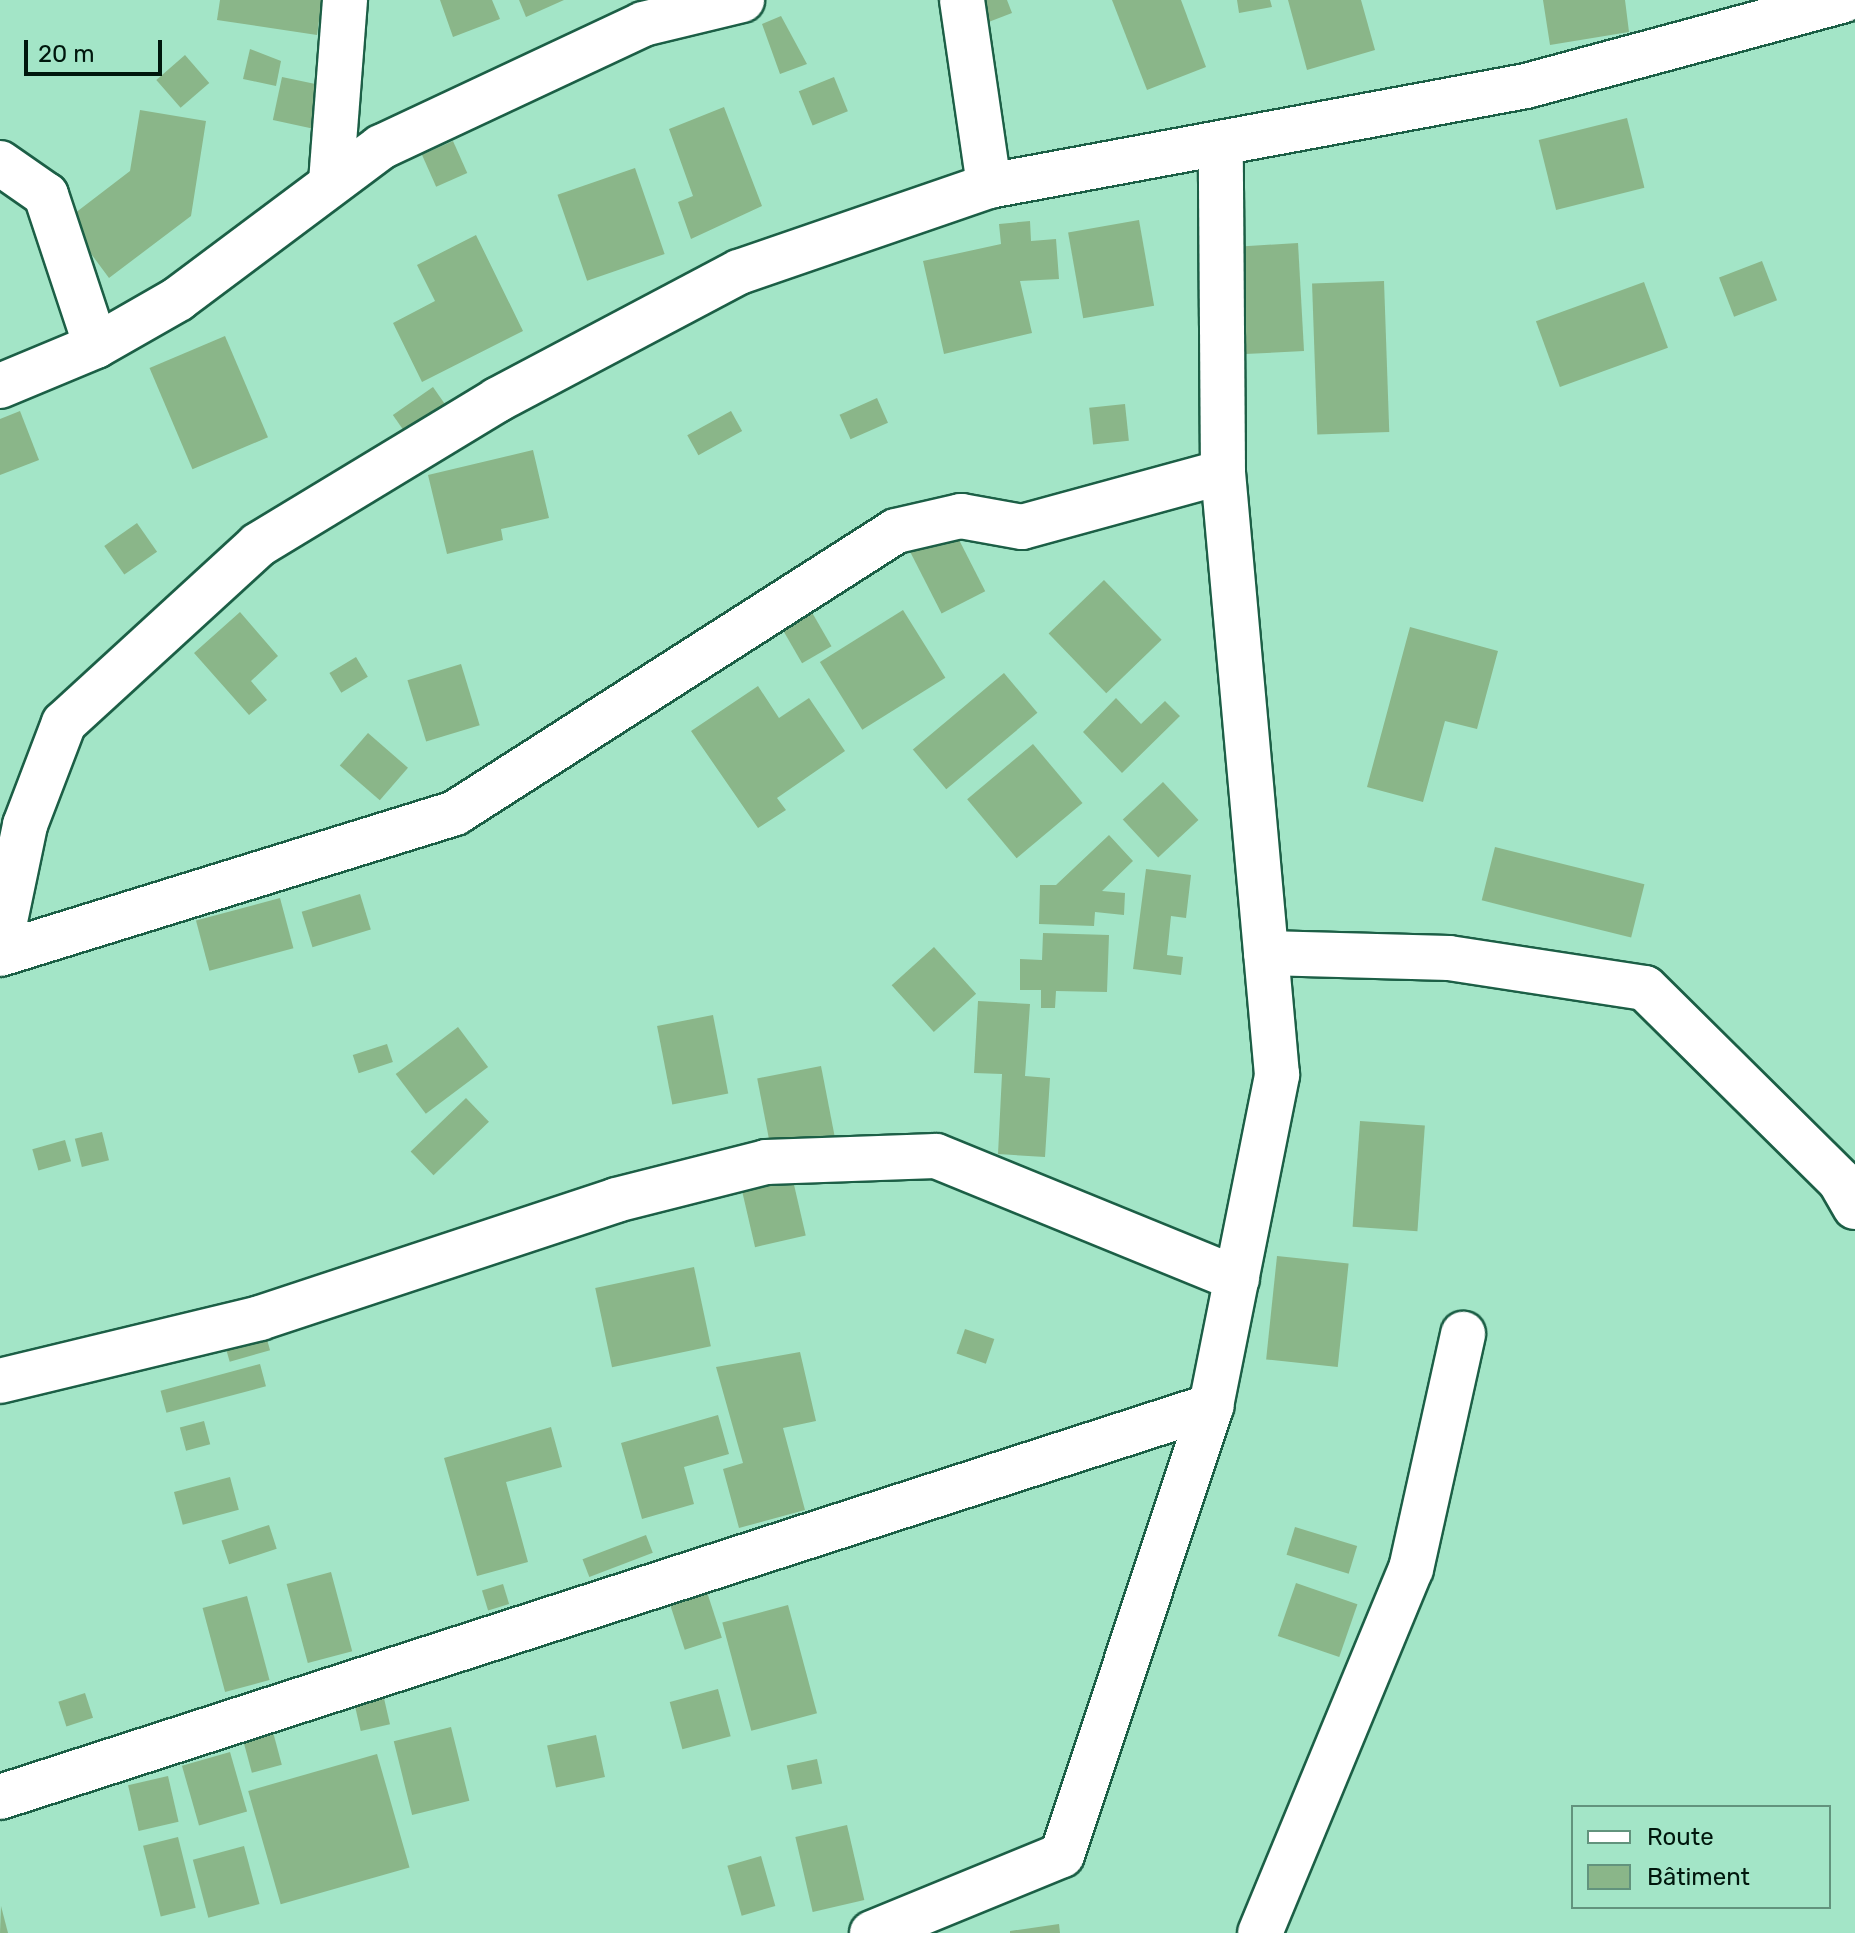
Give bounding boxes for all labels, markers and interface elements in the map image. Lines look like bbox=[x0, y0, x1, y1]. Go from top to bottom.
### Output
scale bar bbox=[28, 24, 166, 74]
text: 20 m bbox=[38, 40, 95, 68]
legend bbox=[1571, 1805, 1831, 1909]
text: Route bbox=[1647, 1823, 1714, 1851]
text: Bâtiment bbox=[1647, 1863, 1750, 1891]

